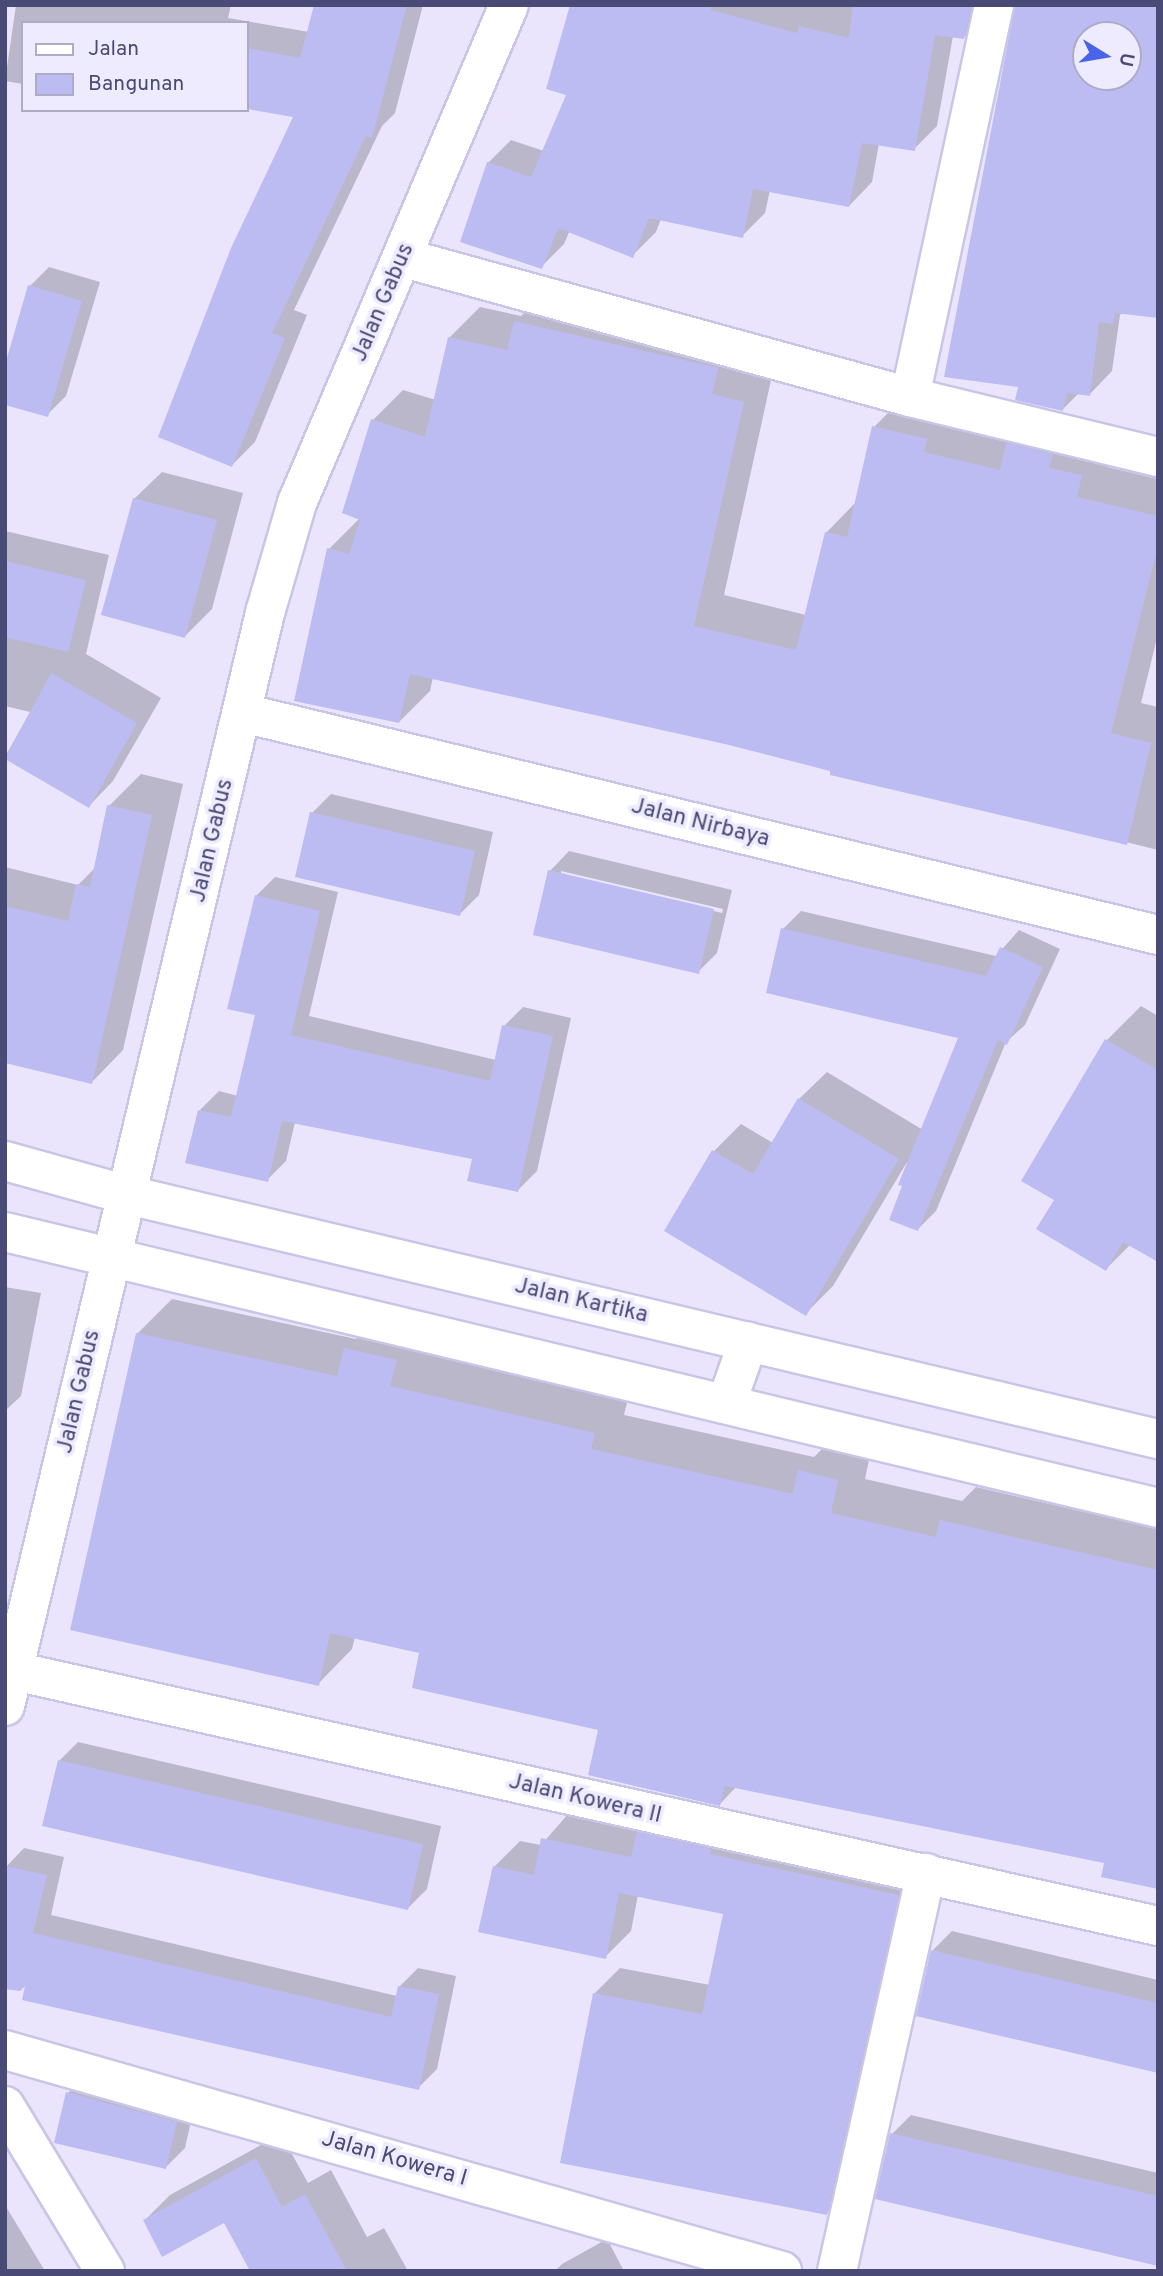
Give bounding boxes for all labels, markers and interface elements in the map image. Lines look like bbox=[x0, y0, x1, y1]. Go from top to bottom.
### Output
legend bbox=[21, 21, 248, 112]
north arrow bbox=[1072, 21, 1142, 91]
text: Jalan bbox=[88, 36, 139, 63]
text: U bbox=[1113, 51, 1139, 69]
text: Bangunan bbox=[88, 71, 184, 98]
street label: Jalan Gabus bbox=[347, 240, 421, 366]
street label: Jalan Gabus bbox=[185, 777, 241, 905]
street label: Jalan Nirbaya bbox=[628, 793, 772, 855]
street label: Jalan Kartika bbox=[512, 1273, 650, 1331]
street label: Jalan Gabus bbox=[52, 1328, 108, 1456]
street label: Jalan Kowera II bbox=[506, 1769, 664, 1831]
street label: Jalan Kowera I bbox=[318, 2126, 470, 2194]

